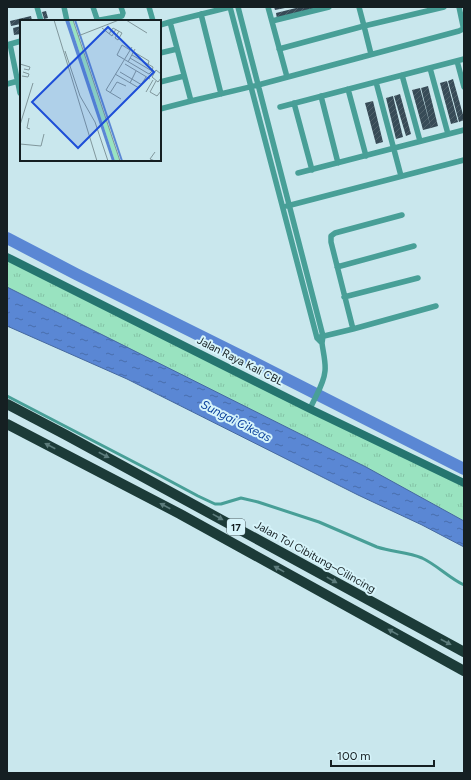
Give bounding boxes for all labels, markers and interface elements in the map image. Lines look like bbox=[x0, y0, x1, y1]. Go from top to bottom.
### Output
inset map bbox=[20, 20, 161, 161]
street label: Jalan Raya Kali CBL bbox=[195, 334, 285, 388]
water label: Sungai Cikeas bbox=[199, 397, 274, 445]
one-way arrow bbox=[44, 443, 56, 449]
one-way arrow bbox=[98, 452, 109, 458]
one-way arrow bbox=[160, 503, 171, 510]
one-way arrow bbox=[212, 514, 224, 521]
street label: Jalan Tol Cibitung–Cilincing bbox=[252, 518, 378, 596]
road number: 17 bbox=[227, 519, 245, 535]
one-way arrow bbox=[273, 566, 285, 573]
one-way arrow bbox=[326, 577, 337, 583]
one-way arrow bbox=[387, 629, 399, 636]
one-way arrow bbox=[440, 639, 452, 645]
scale bar bbox=[331, 742, 434, 768]
text: 100 m bbox=[337, 749, 371, 763]

